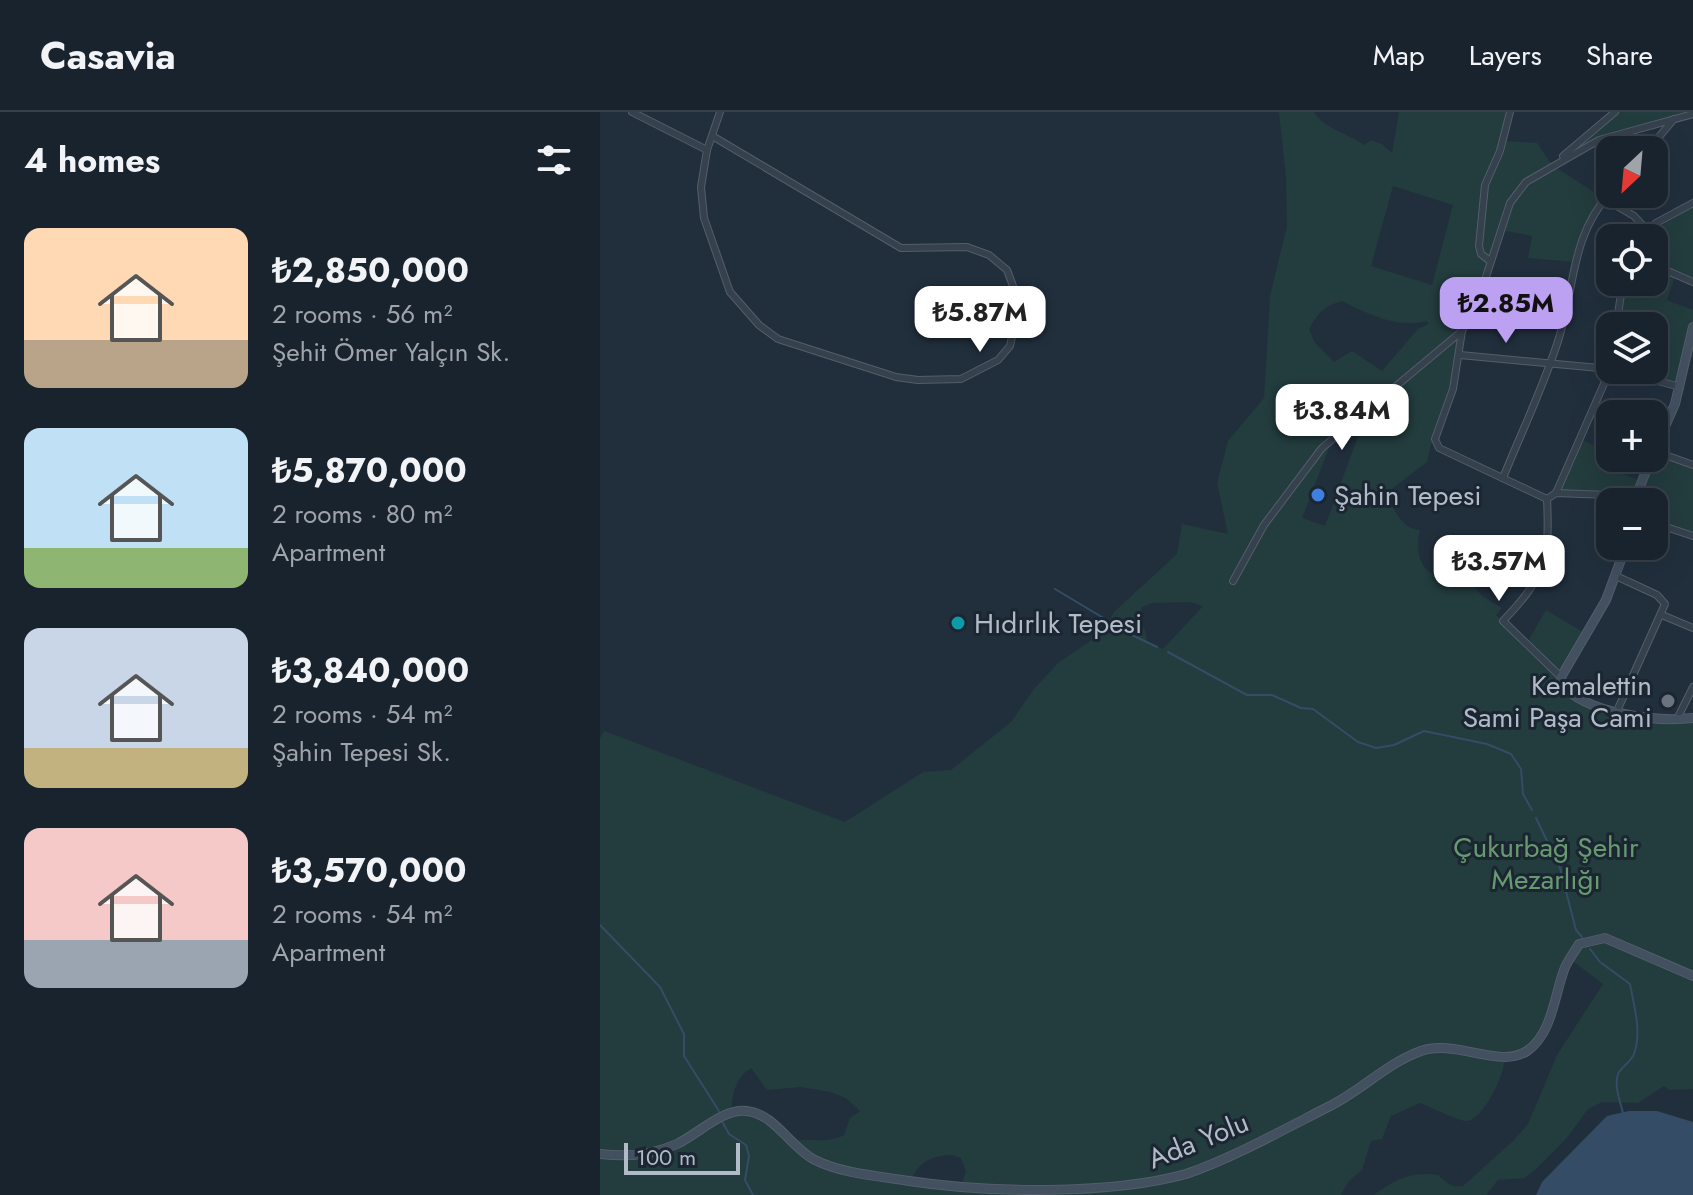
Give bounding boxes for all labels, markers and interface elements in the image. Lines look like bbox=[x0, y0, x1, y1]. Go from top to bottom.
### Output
text: Casavia bbox=[40, 28, 176, 83]
text: Map bbox=[1373, 35, 1425, 76]
text: Layers bbox=[1469, 35, 1542, 76]
text: Share bbox=[1586, 35, 1653, 76]
text: 4 homes bbox=[24, 136, 160, 185]
north arrow bbox=[1596, 136, 1668, 208]
map controls bbox=[1596, 136, 1668, 560]
icon: filters bbox=[532, 138, 576, 182]
button: locate bbox=[1596, 224, 1668, 296]
text: ₺2,850,000 bbox=[272, 246, 469, 295]
icon: home bbox=[88, 260, 184, 356]
pin: ₺2.85M bbox=[1441, 277, 1571, 345]
text: ₺2.85M bbox=[1458, 284, 1554, 322]
pin: ₺5.87M bbox=[915, 286, 1045, 354]
text: ₺5.87M bbox=[933, 293, 1027, 331]
text: 2 rooms · 56 m² bbox=[272, 295, 452, 333]
button: layers bbox=[1596, 312, 1668, 384]
text: Şehit Ömer Yalçın Sk. bbox=[272, 333, 510, 371]
pin: ₺3.84M bbox=[1277, 384, 1407, 452]
text: ₺3.84M bbox=[1294, 391, 1390, 429]
button: + bbox=[1596, 400, 1668, 472]
text: ₺5,870,000 bbox=[272, 446, 467, 495]
icon: home bbox=[88, 460, 184, 556]
place label: Şahin Tepesi bbox=[1334, 475, 1481, 516]
marker: Şahin Tepesi bbox=[1309, 486, 1327, 504]
button: − bbox=[1596, 488, 1668, 560]
text: 2 rooms · 80 m² bbox=[272, 495, 453, 533]
text: Apartment bbox=[272, 533, 385, 571]
pin: ₺3.57M bbox=[1434, 535, 1564, 603]
text: ₺3.57M bbox=[1452, 542, 1546, 580]
place label: Hıdırlık Tepesi bbox=[974, 603, 1142, 644]
marker: Hıdırlık Tepesi bbox=[949, 614, 967, 632]
text: ₺3,840,000 bbox=[272, 646, 469, 695]
icon: home bbox=[88, 660, 184, 756]
place label: Kemalettin Sami Paşa Cami bbox=[1463, 665, 1652, 738]
marker: Kemalettin Sami Paşa Cami bbox=[1659, 692, 1677, 710]
text: 2 rooms · 54 m² bbox=[272, 695, 453, 733]
text: Şahin Tepesi Sk. bbox=[272, 733, 451, 771]
park label: Çukurbağ Şehir Mezarlığı bbox=[1453, 827, 1639, 900]
text: ₺3,570,000 bbox=[272, 846, 467, 895]
icon: home bbox=[88, 860, 184, 956]
text: 2 rooms · 54 m² bbox=[272, 895, 453, 933]
text: Apartment bbox=[272, 933, 385, 971]
street label: Ada Yolu bbox=[1142, 1102, 1255, 1179]
scale bar bbox=[624, 1139, 740, 1175]
text: 100 m bbox=[636, 1141, 696, 1173]

